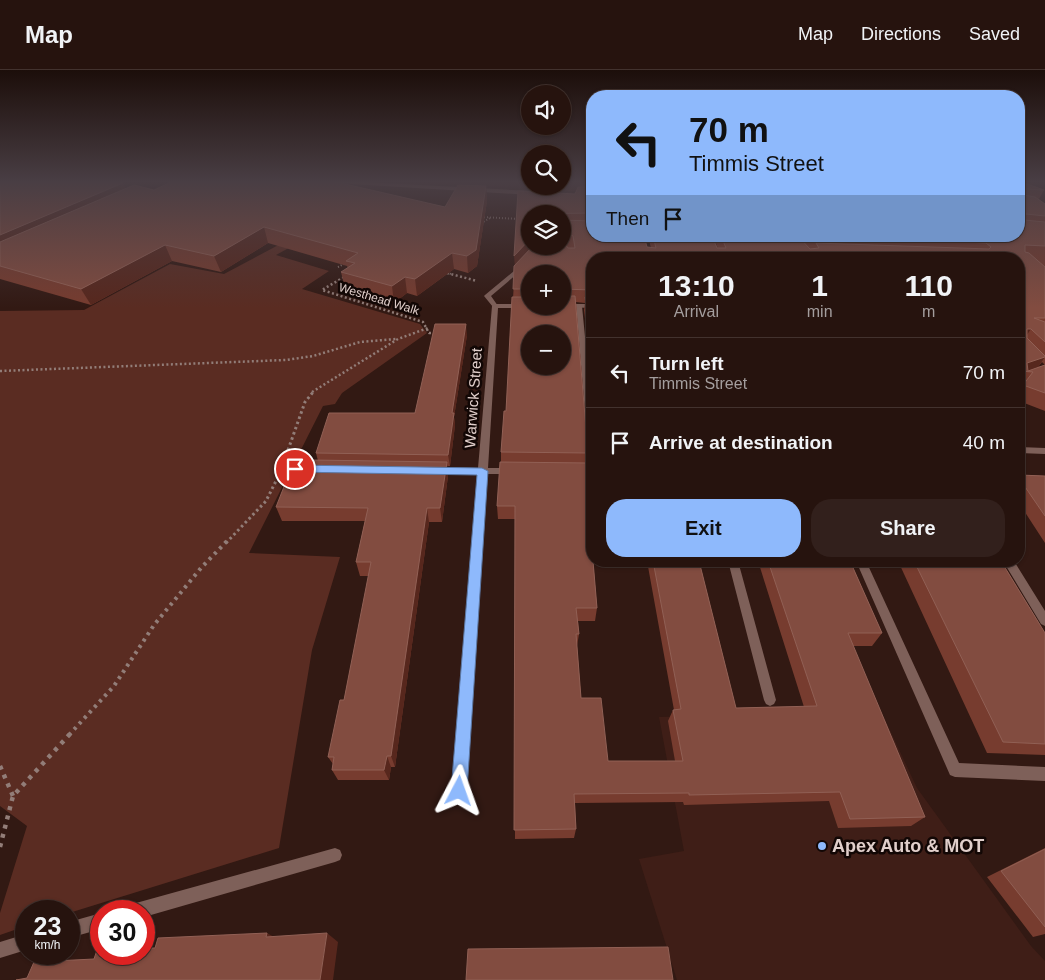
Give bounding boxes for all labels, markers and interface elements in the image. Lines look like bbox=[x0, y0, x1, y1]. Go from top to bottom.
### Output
text: Map bbox=[25, 21, 73, 48]
text: Map bbox=[798, 24, 833, 44]
text: Directions bbox=[861, 24, 941, 44]
text: Saved bbox=[969, 24, 1020, 44]
map controls bbox=[521, 85, 571, 375]
button: sound bbox=[521, 85, 571, 135]
icon: left bbox=[606, 110, 671, 175]
text: 70 m bbox=[689, 110, 769, 149]
button: search bbox=[521, 145, 571, 195]
text: Timmis Street bbox=[689, 151, 824, 176]
button: layers bbox=[521, 205, 571, 255]
icon: arrive bbox=[659, 205, 687, 233]
text: Then bbox=[606, 208, 649, 229]
button: + bbox=[521, 265, 571, 315]
text: 13:10 bbox=[658, 269, 735, 302]
text: 1 bbox=[811, 269, 828, 302]
text: 110 bbox=[905, 269, 953, 302]
street label: Westhead Walk bbox=[337, 280, 422, 318]
text: Arrival bbox=[674, 303, 719, 320]
text: min bbox=[807, 303, 833, 320]
text: m bbox=[922, 303, 935, 320]
button: − bbox=[521, 325, 571, 375]
street label: Warwick Street bbox=[461, 347, 485, 449]
text: Turn left bbox=[649, 353, 724, 374]
icon: left bbox=[606, 359, 634, 387]
text: 70 m bbox=[963, 362, 1005, 383]
text: Timmis Street bbox=[649, 375, 747, 392]
icon: arrive bbox=[606, 429, 634, 457]
text: Arrive at destination bbox=[649, 432, 833, 453]
text: 40 m bbox=[963, 432, 1005, 453]
pin bbox=[274, 448, 316, 490]
icon: arrive bbox=[281, 455, 309, 483]
button: Exit bbox=[606, 499, 801, 557]
button: Share bbox=[811, 499, 1005, 557]
position arrow bbox=[432, 764, 484, 816]
place label: Apex Auto & MOT bbox=[832, 836, 984, 856]
marker: Apex Auto & MOT bbox=[816, 840, 828, 852]
speed limit sign: 30 bbox=[90, 900, 155, 965]
text: 23 bbox=[34, 912, 61, 940]
text: km/h bbox=[34, 938, 61, 952]

